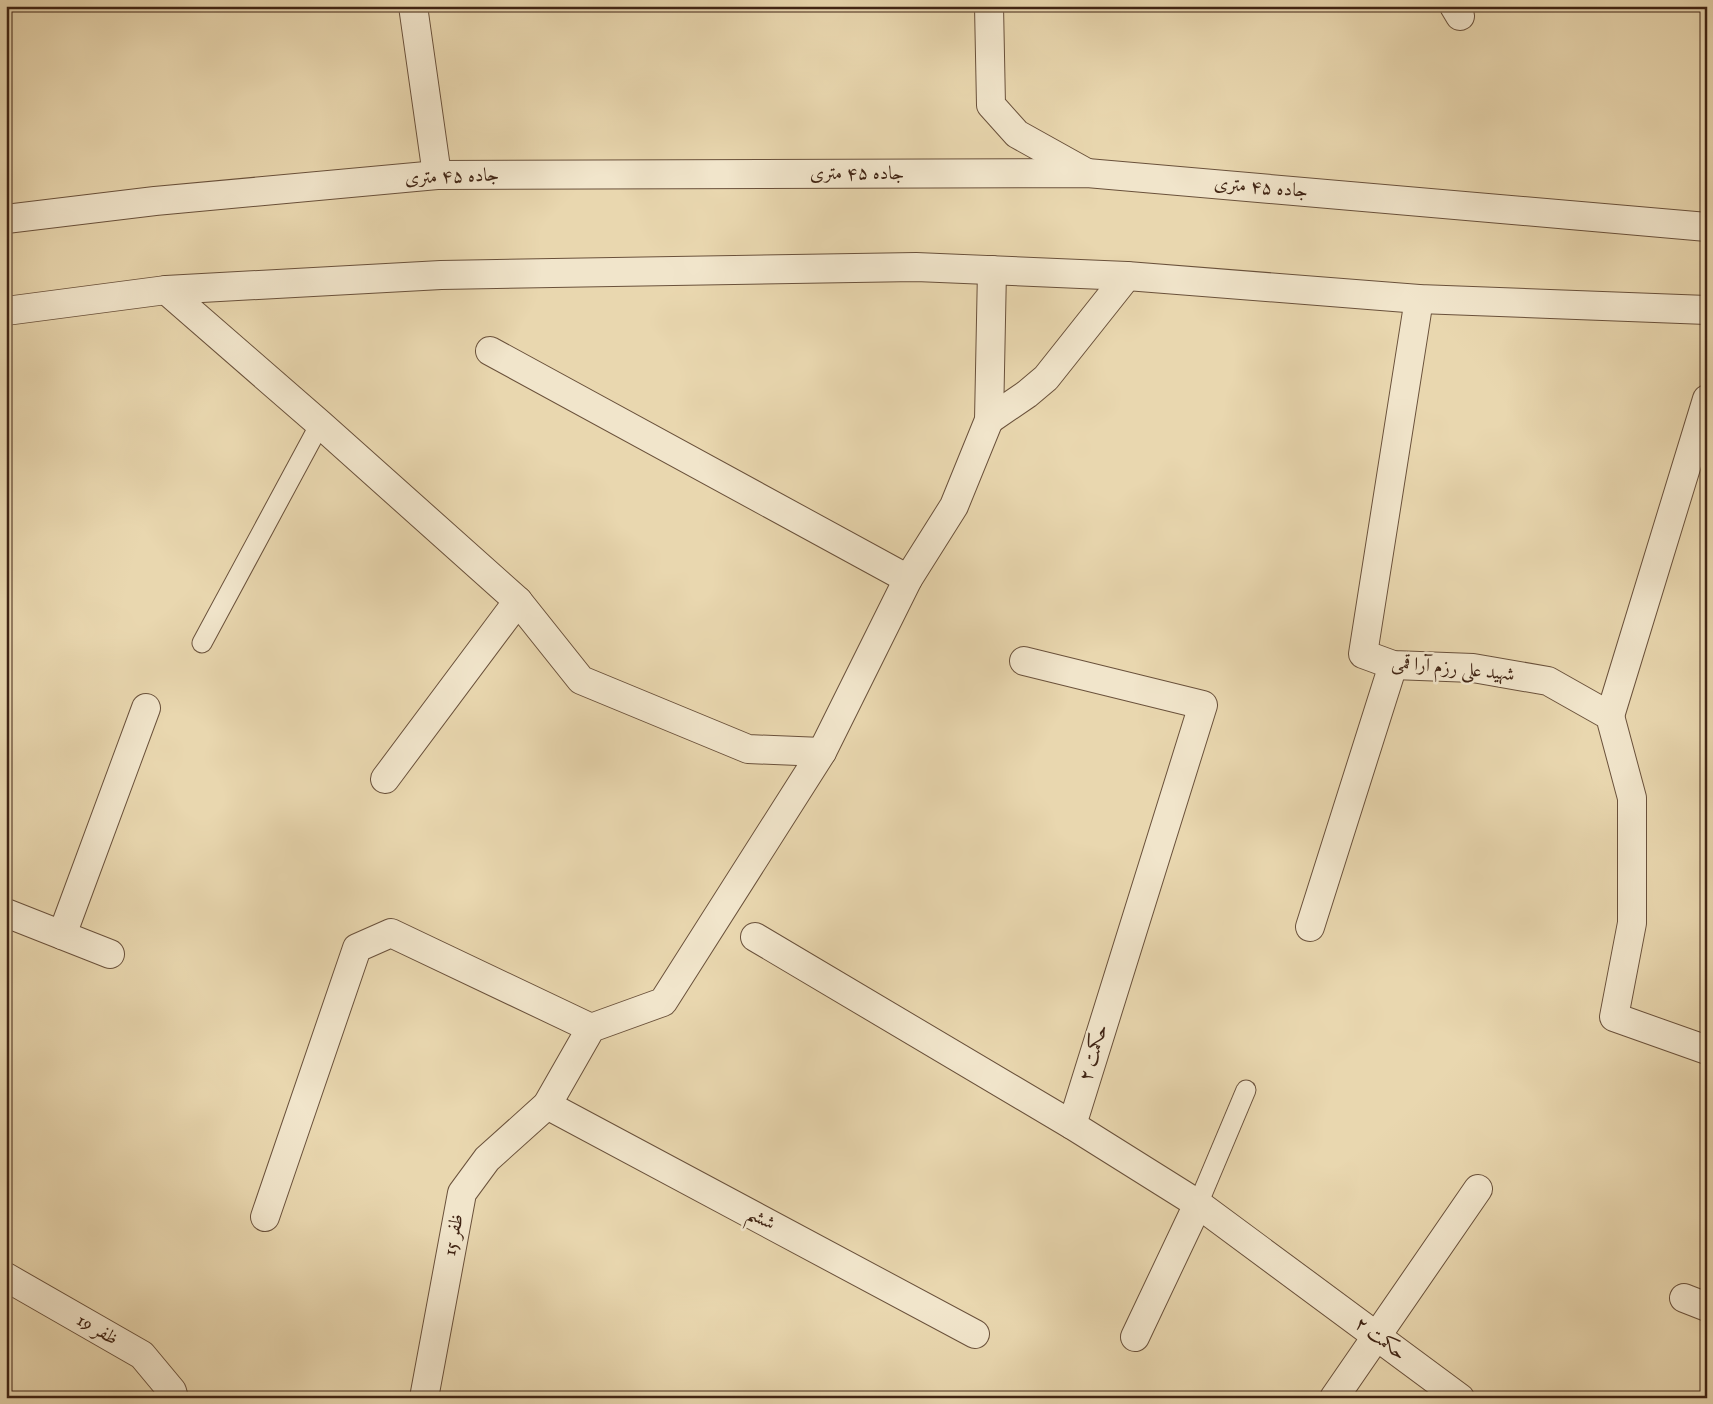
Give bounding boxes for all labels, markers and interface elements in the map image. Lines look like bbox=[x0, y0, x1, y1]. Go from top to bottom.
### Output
street label: جاده ۴۵ متری bbox=[810, 162, 904, 186]
street label: جاده ۴۵ متری bbox=[404, 163, 500, 191]
street label: جاده ۴۵ متری bbox=[1213, 172, 1309, 204]
street label: شهید علی رزم آرا قمی bbox=[1390, 651, 1516, 690]
street label: حکمت ۲ bbox=[1074, 1022, 1114, 1084]
street label: ششم bbox=[740, 1202, 779, 1242]
street label: ظفر 15 bbox=[438, 1212, 470, 1258]
street label: ظفر 19 bbox=[72, 1309, 122, 1351]
street label: حکمت ۲ bbox=[1349, 1312, 1411, 1366]

